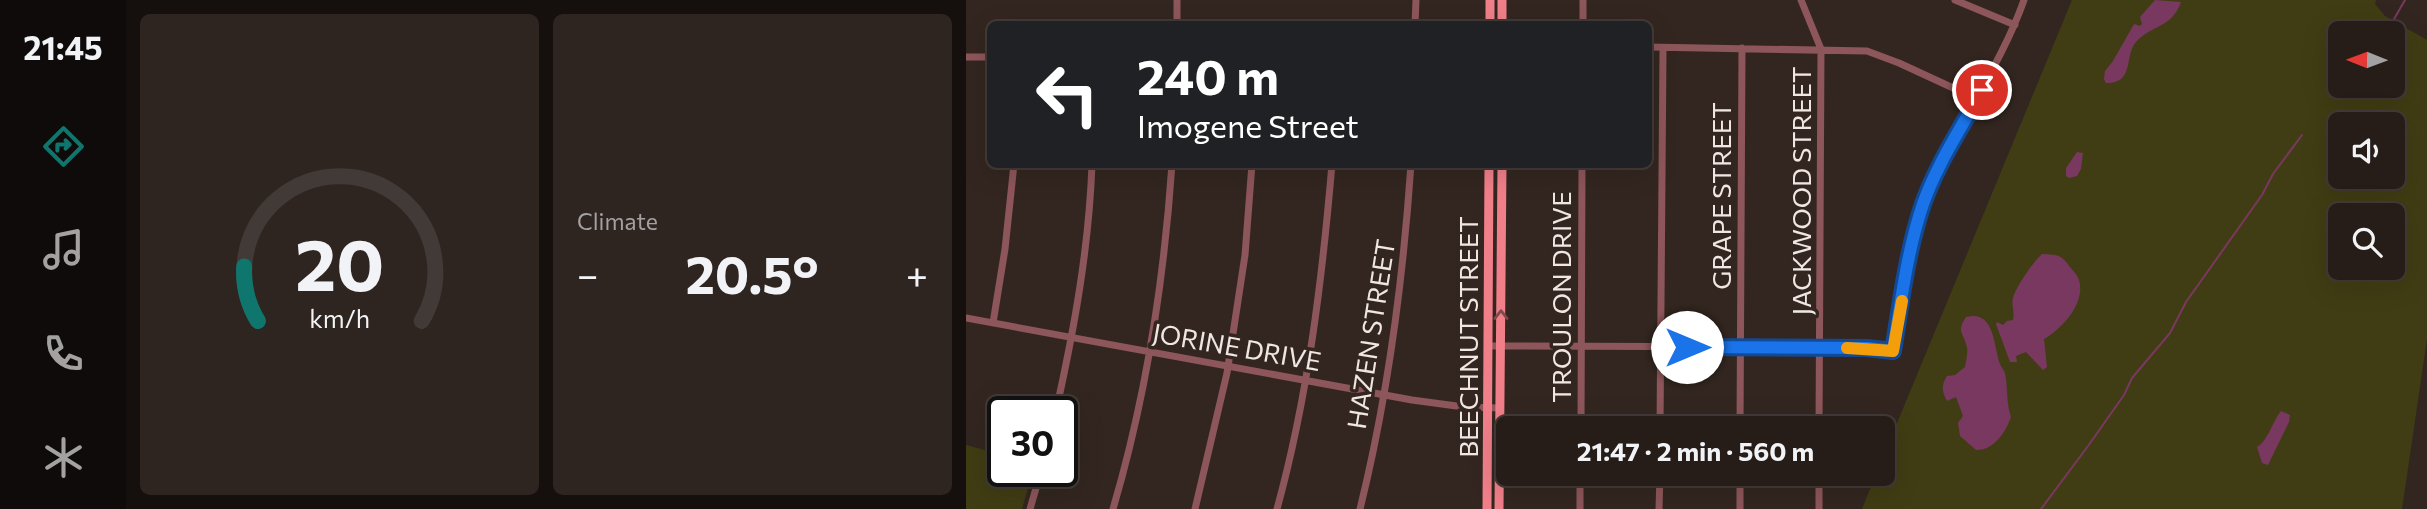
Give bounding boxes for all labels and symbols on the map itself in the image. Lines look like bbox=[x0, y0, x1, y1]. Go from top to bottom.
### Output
north arrow bbox=[2328, 21, 2404, 98]
pin bbox=[1952, 60, 2012, 120]
street label: JACKWOOD STREET bbox=[1785, 66, 1816, 316]
street label: GRAPE STREET bbox=[1705, 102, 1736, 290]
street label: TROULON DRIVE bbox=[1545, 191, 1576, 403]
street label: BEECHNUT STREET bbox=[1452, 216, 1483, 458]
street label: HAZEN STREET bbox=[1340, 237, 1400, 431]
one-way arrow bbox=[1493, 310, 1509, 320]
position arrow bbox=[1650, 310, 1724, 384]
street label: JORINE DRIVE bbox=[1150, 316, 1324, 376]
speed limit sign: 30 bbox=[987, 396, 1078, 487]

